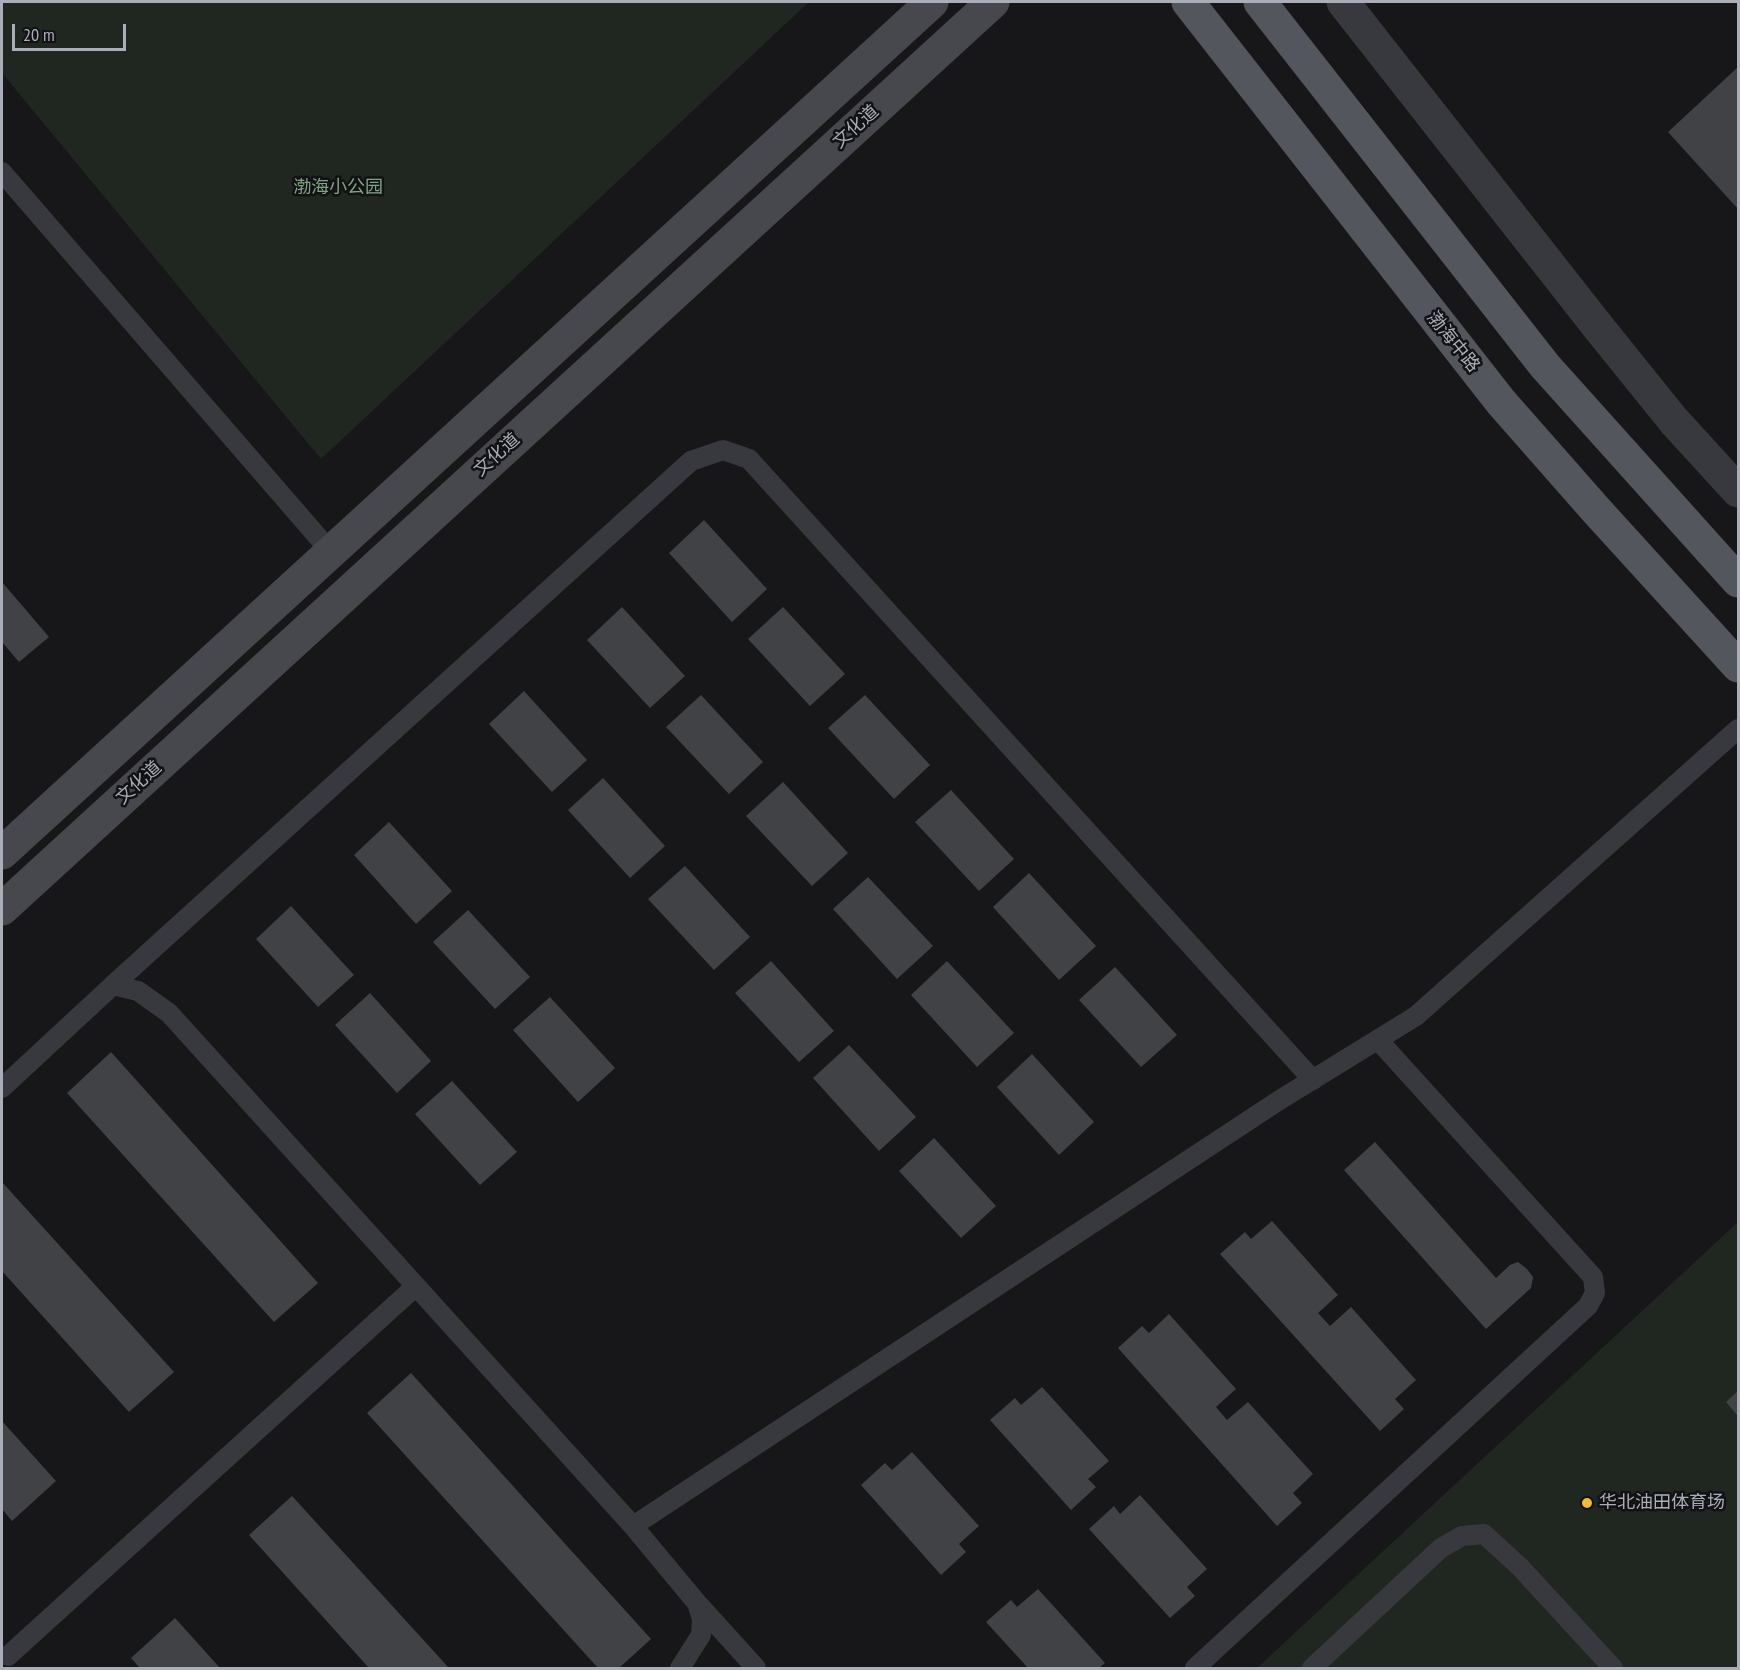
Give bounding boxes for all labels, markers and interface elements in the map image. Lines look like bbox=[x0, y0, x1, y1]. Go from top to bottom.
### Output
scale bar bbox=[15, 12, 129, 50]
text: 20 m bbox=[23, 23, 55, 46]
street label: 文化道 bbox=[829, 101, 883, 153]
park label: 渤海小公园 bbox=[293, 177, 383, 199]
street label: 渤海中路 bbox=[1422, 307, 1484, 377]
street label: 文化道 bbox=[470, 429, 524, 481]
street label: 文化道 bbox=[112, 757, 166, 809]
place label: 华北油田体育场 bbox=[1599, 1492, 1725, 1514]
marker: 华北油田体育场 bbox=[1580, 1496, 1594, 1510]

